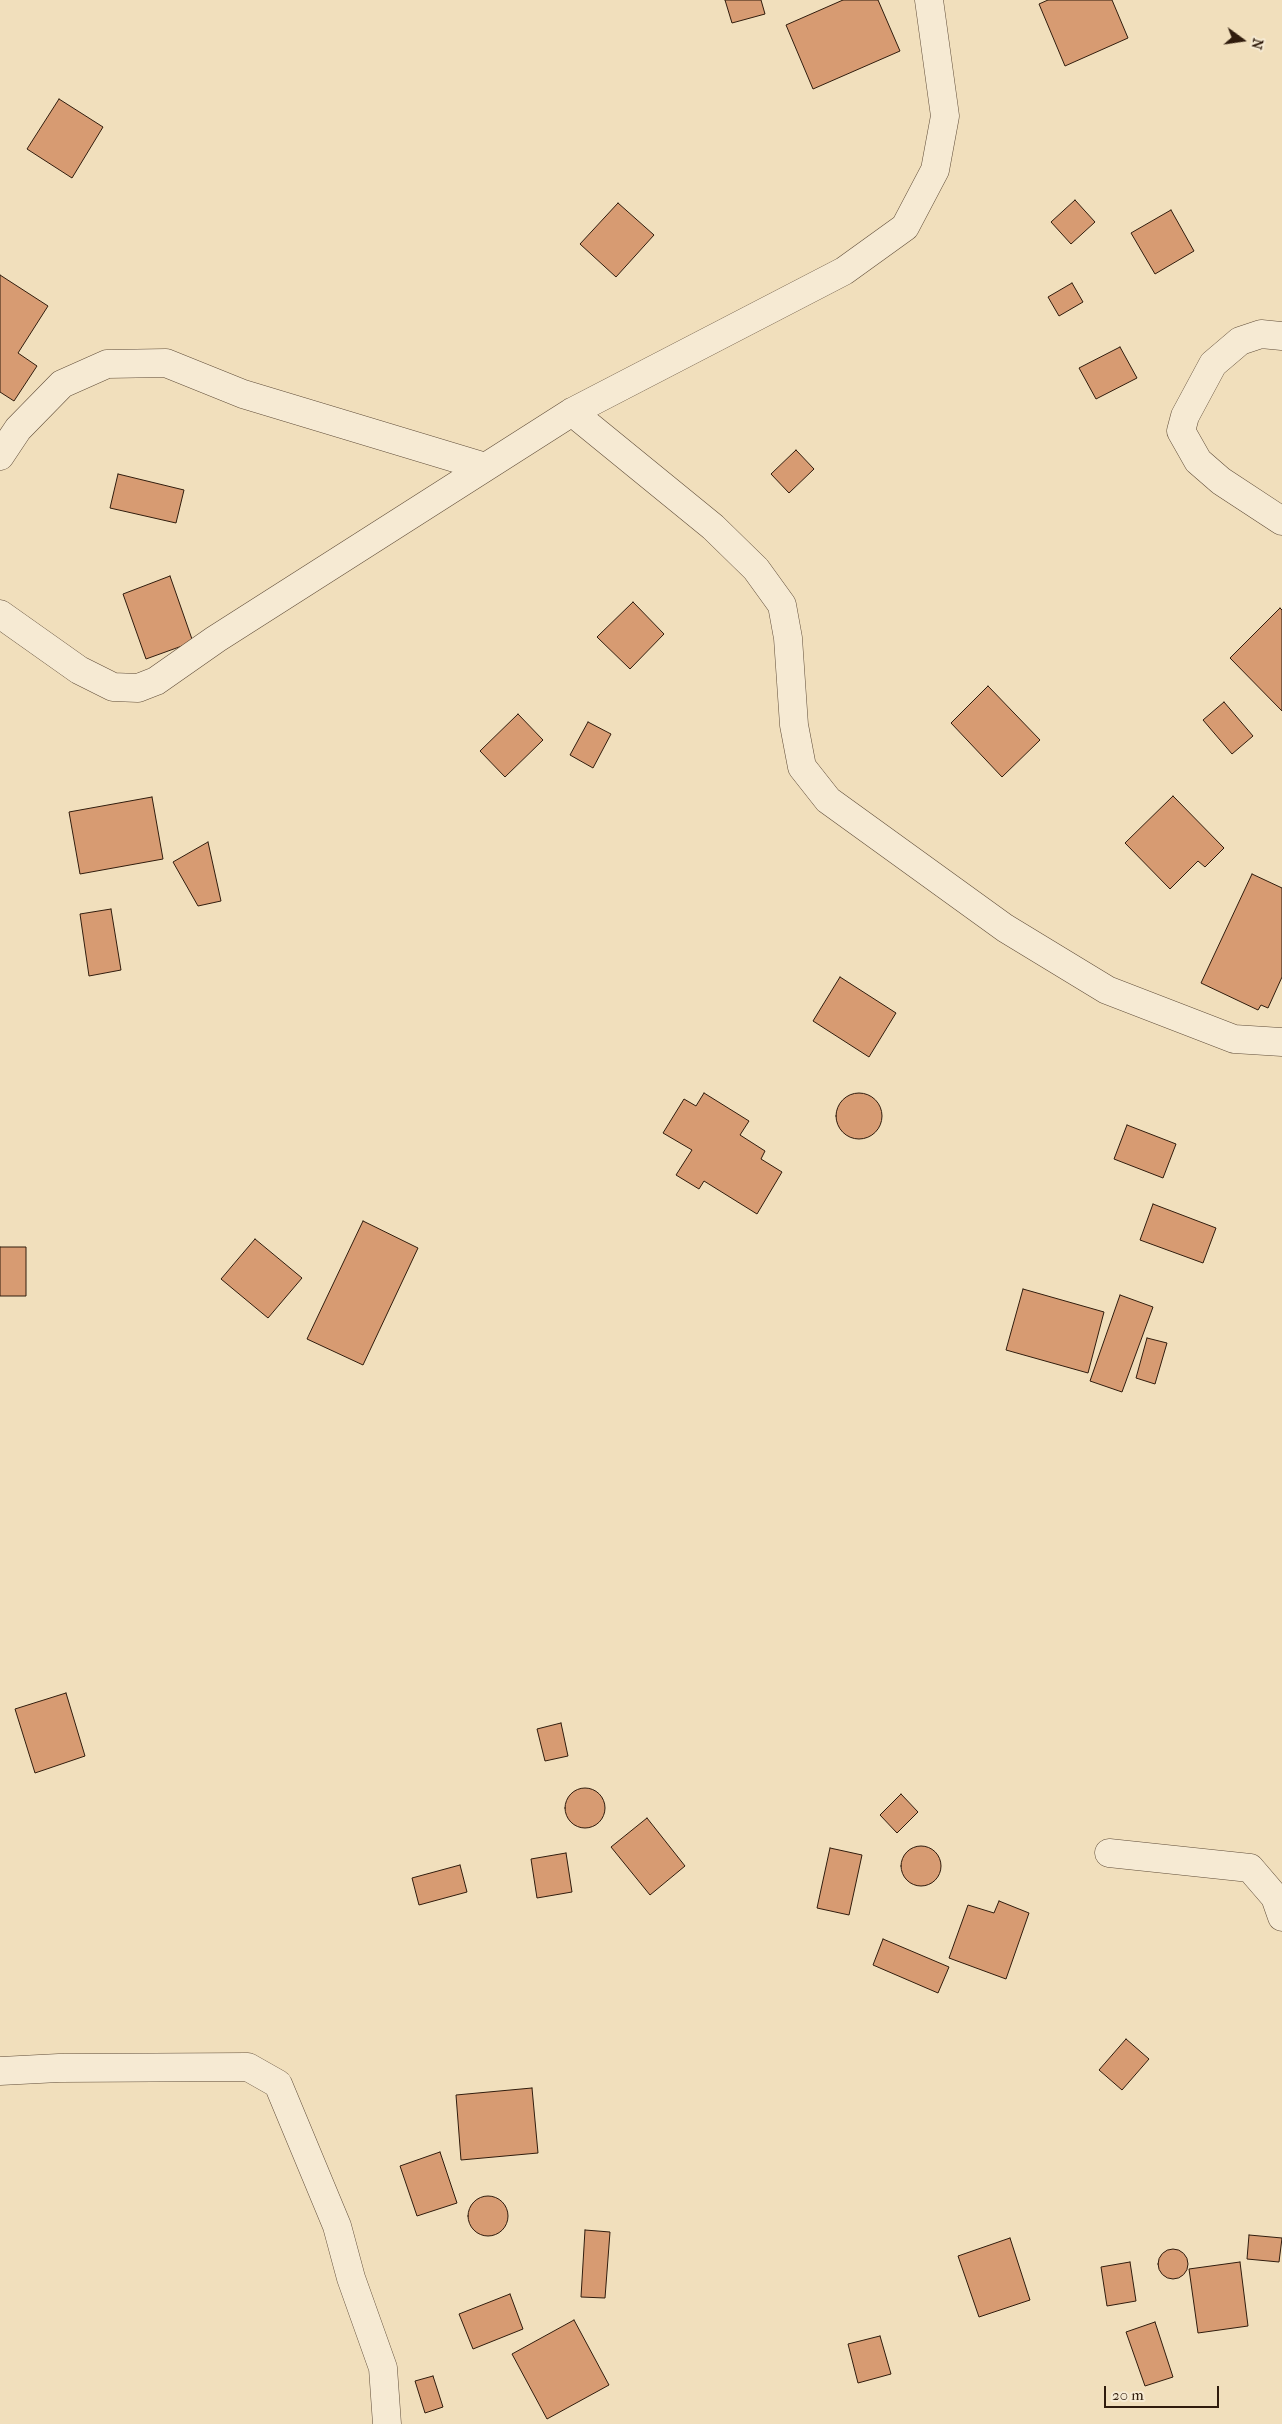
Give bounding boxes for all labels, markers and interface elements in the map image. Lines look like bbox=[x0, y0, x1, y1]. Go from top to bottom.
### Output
north arrow bbox=[1217, 15, 1267, 65]
text: N bbox=[1248, 37, 1267, 51]
scale bar bbox=[1107, 2376, 1222, 2408]
text: 20 m bbox=[1112, 2386, 1144, 2404]

